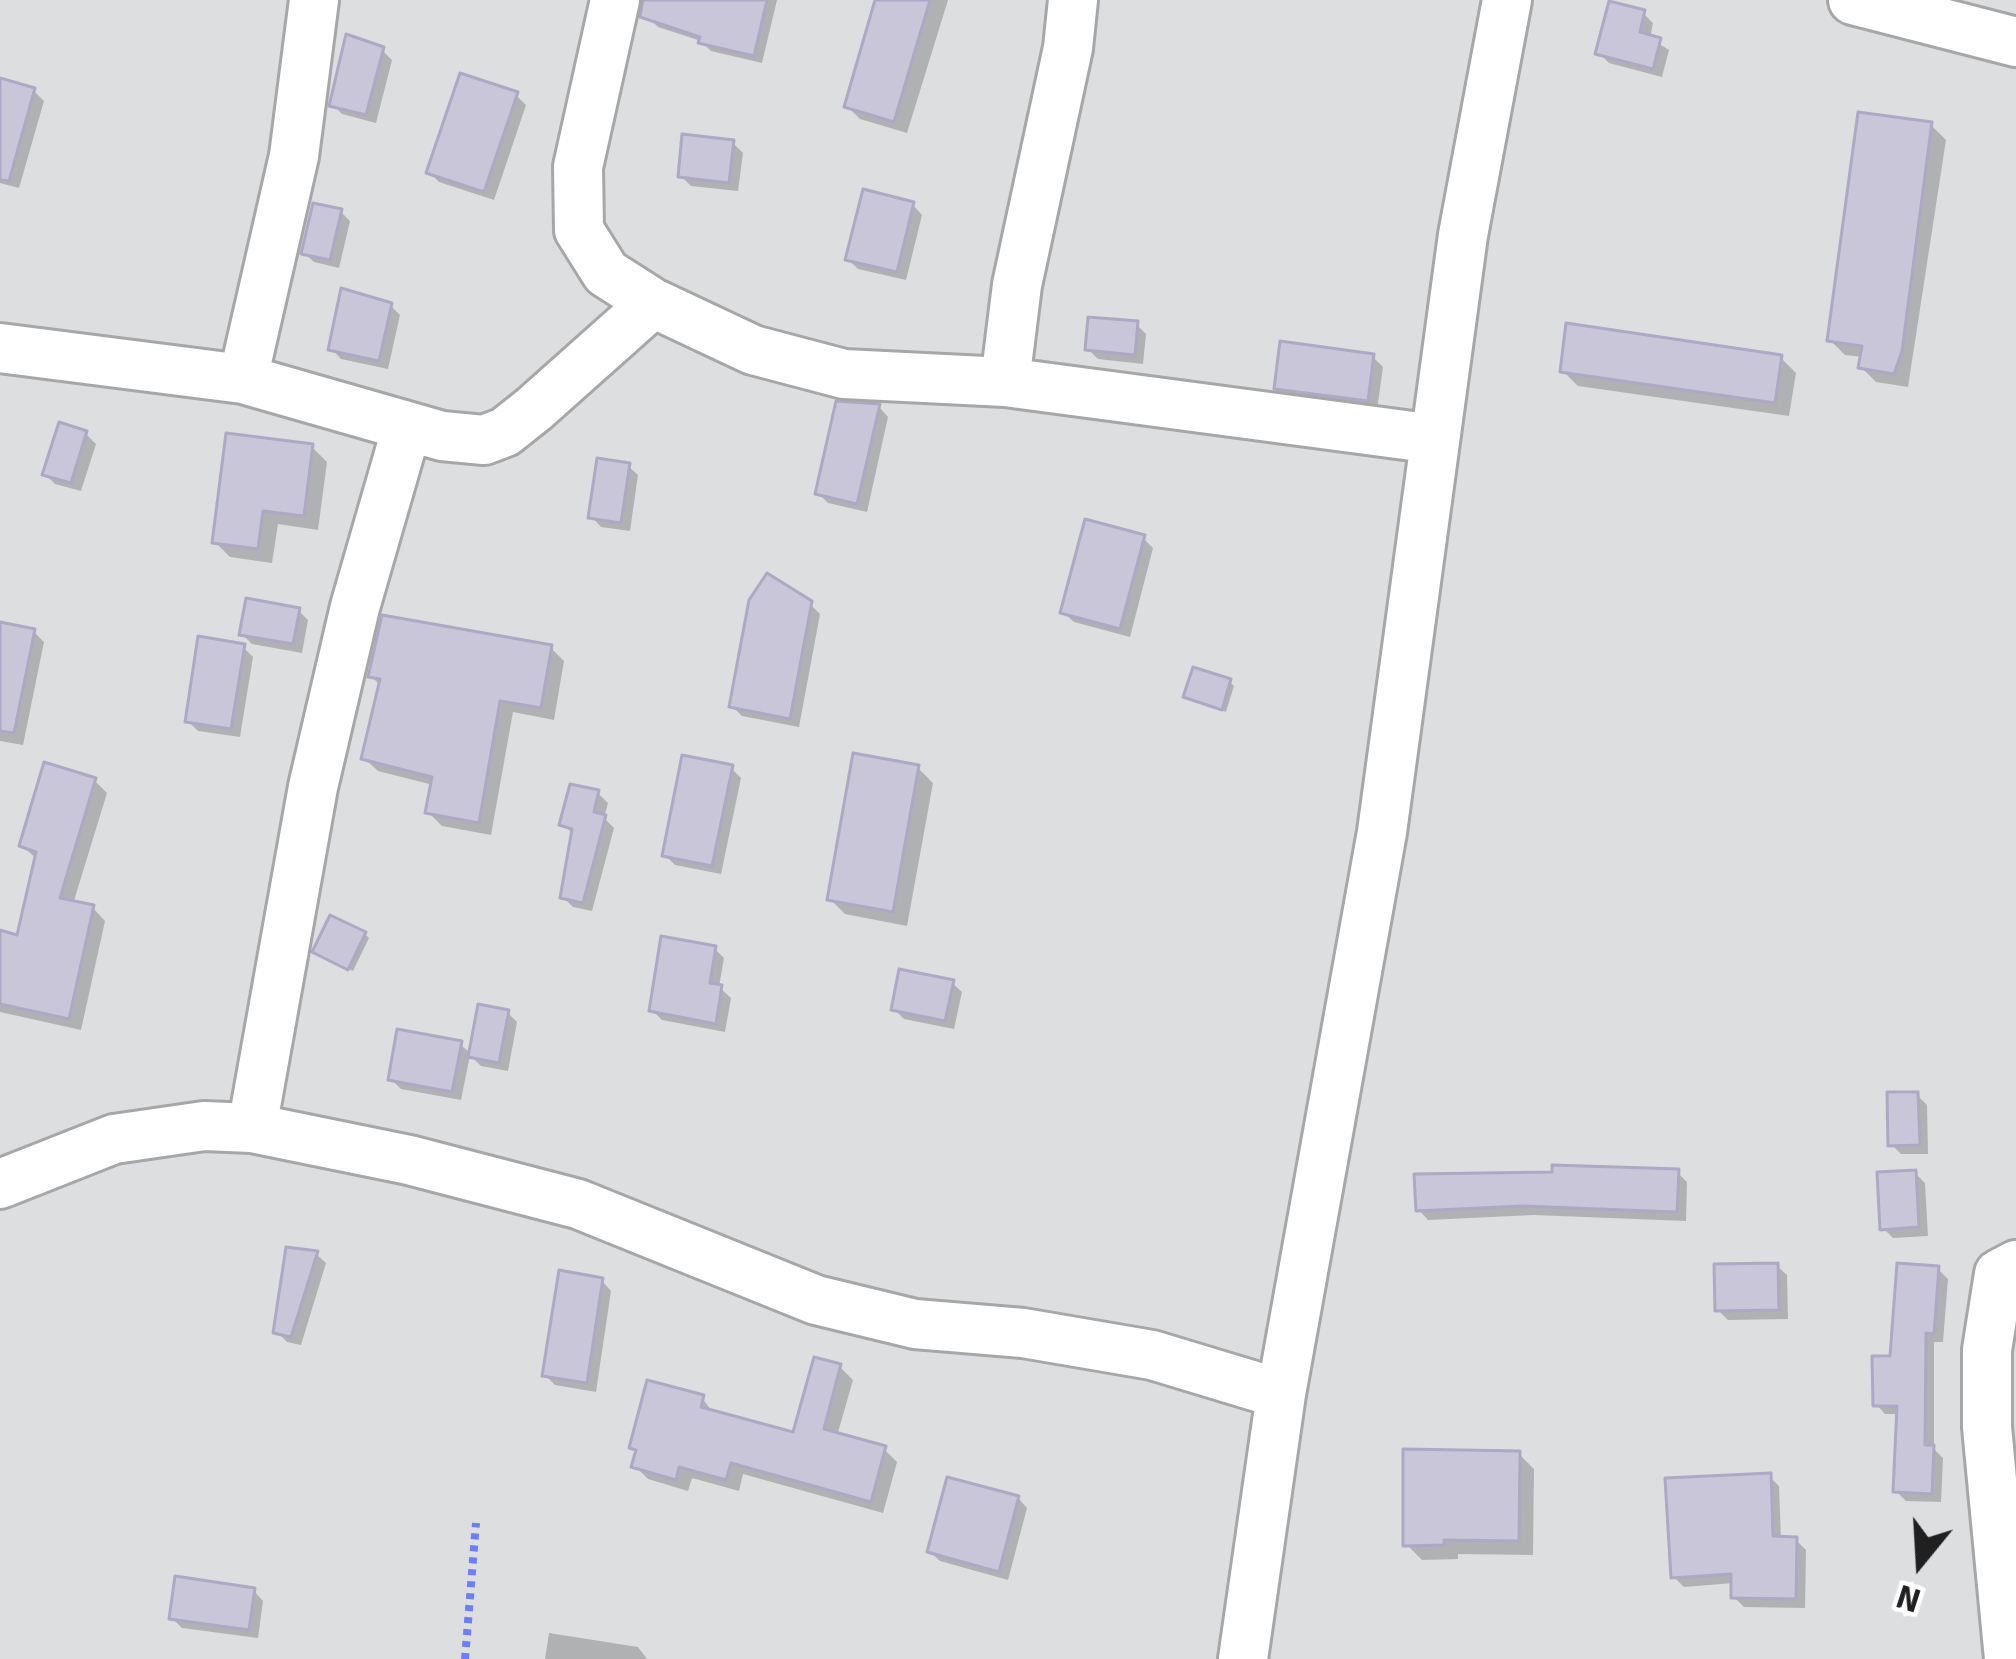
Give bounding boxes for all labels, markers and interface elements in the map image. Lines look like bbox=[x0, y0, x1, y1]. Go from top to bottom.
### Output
north arrow bbox=[1860, 1503, 1980, 1623]
text: N bbox=[1891, 1575, 1926, 1621]

